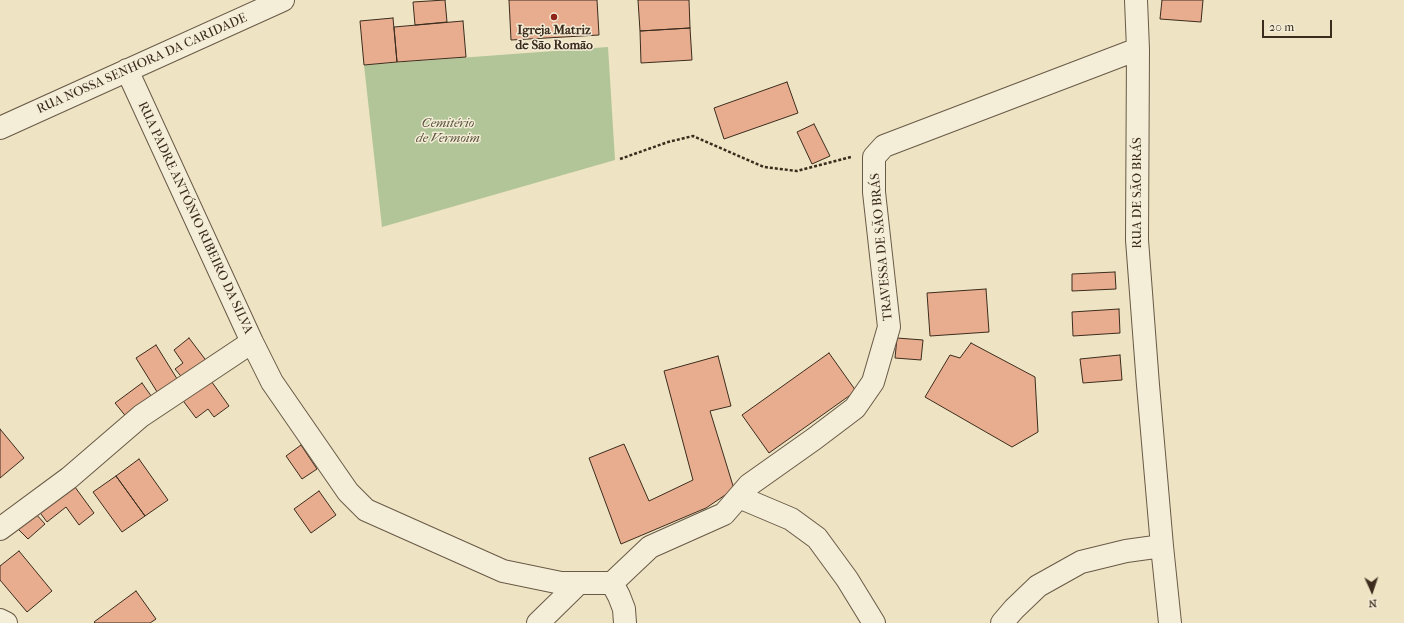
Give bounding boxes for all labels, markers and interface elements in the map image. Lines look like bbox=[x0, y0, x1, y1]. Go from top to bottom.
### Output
street label: RUA NOSSA SENHORA DA CARIDADE bbox=[34, 10, 250, 118]
marker: Igreja Matriz de São Romão bbox=[549, 12, 559, 22]
scale bar bbox=[1264, 12, 1334, 38]
text: 20 m bbox=[1269, 20, 1294, 34]
place label: Igreja Matriz de São Romão bbox=[515, 23, 593, 54]
street label: RUA PADRE ANTÓNIO RIBEIRO DA SILVA bbox=[134, 99, 256, 337]
park label: Cemitério de Vermoim bbox=[416, 116, 480, 147]
street label: RUA DE SÃO BRÁS bbox=[1130, 137, 1146, 249]
street label: TRAVESSA DE SÃO BRÁS bbox=[868, 173, 896, 321]
north arrow bbox=[1352, 571, 1392, 611]
text: N bbox=[1368, 597, 1377, 610]

